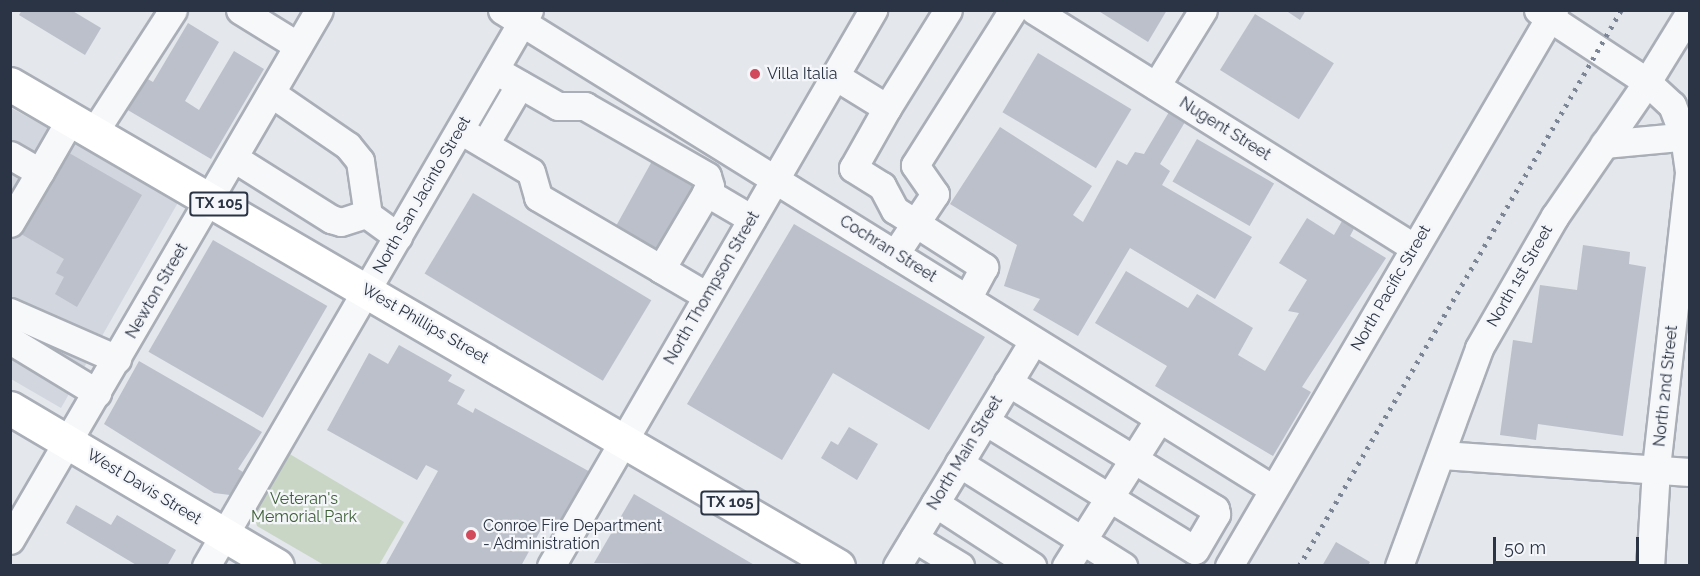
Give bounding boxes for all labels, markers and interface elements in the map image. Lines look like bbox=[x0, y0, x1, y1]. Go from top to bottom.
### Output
place label: Villa Italia bbox=[767, 64, 837, 84]
marker: Villa Italia bbox=[748, 67, 762, 81]
street label: Nugent Street bbox=[1176, 93, 1274, 165]
street label: North San Jacinto Street bbox=[369, 113, 475, 277]
road number: TX 105 bbox=[189, 192, 249, 216]
street label: North Thompson Street bbox=[660, 208, 764, 368]
street label: Cochran Street bbox=[836, 212, 940, 286]
street label: North Pacific Street bbox=[1347, 222, 1435, 354]
street label: North 1st Street bbox=[1483, 222, 1557, 330]
street label: Newton Street bbox=[122, 240, 192, 342]
street label: West Phillips Street bbox=[358, 280, 492, 368]
street label: North 2nd Street bbox=[1650, 324, 1682, 448]
street label: North Main Street bbox=[923, 392, 1007, 514]
street label: West Davis Street bbox=[83, 445, 205, 529]
park label: Veteran's Memorial Park bbox=[251, 489, 357, 527]
road number: TX 105 bbox=[700, 491, 760, 515]
place label: Conroe Fire Department - Administration bbox=[483, 516, 662, 554]
scale bar bbox=[1496, 525, 1642, 563]
marker: Conroe Fire Department - Administration bbox=[464, 528, 478, 542]
text: 50 m bbox=[1504, 537, 1546, 558]

